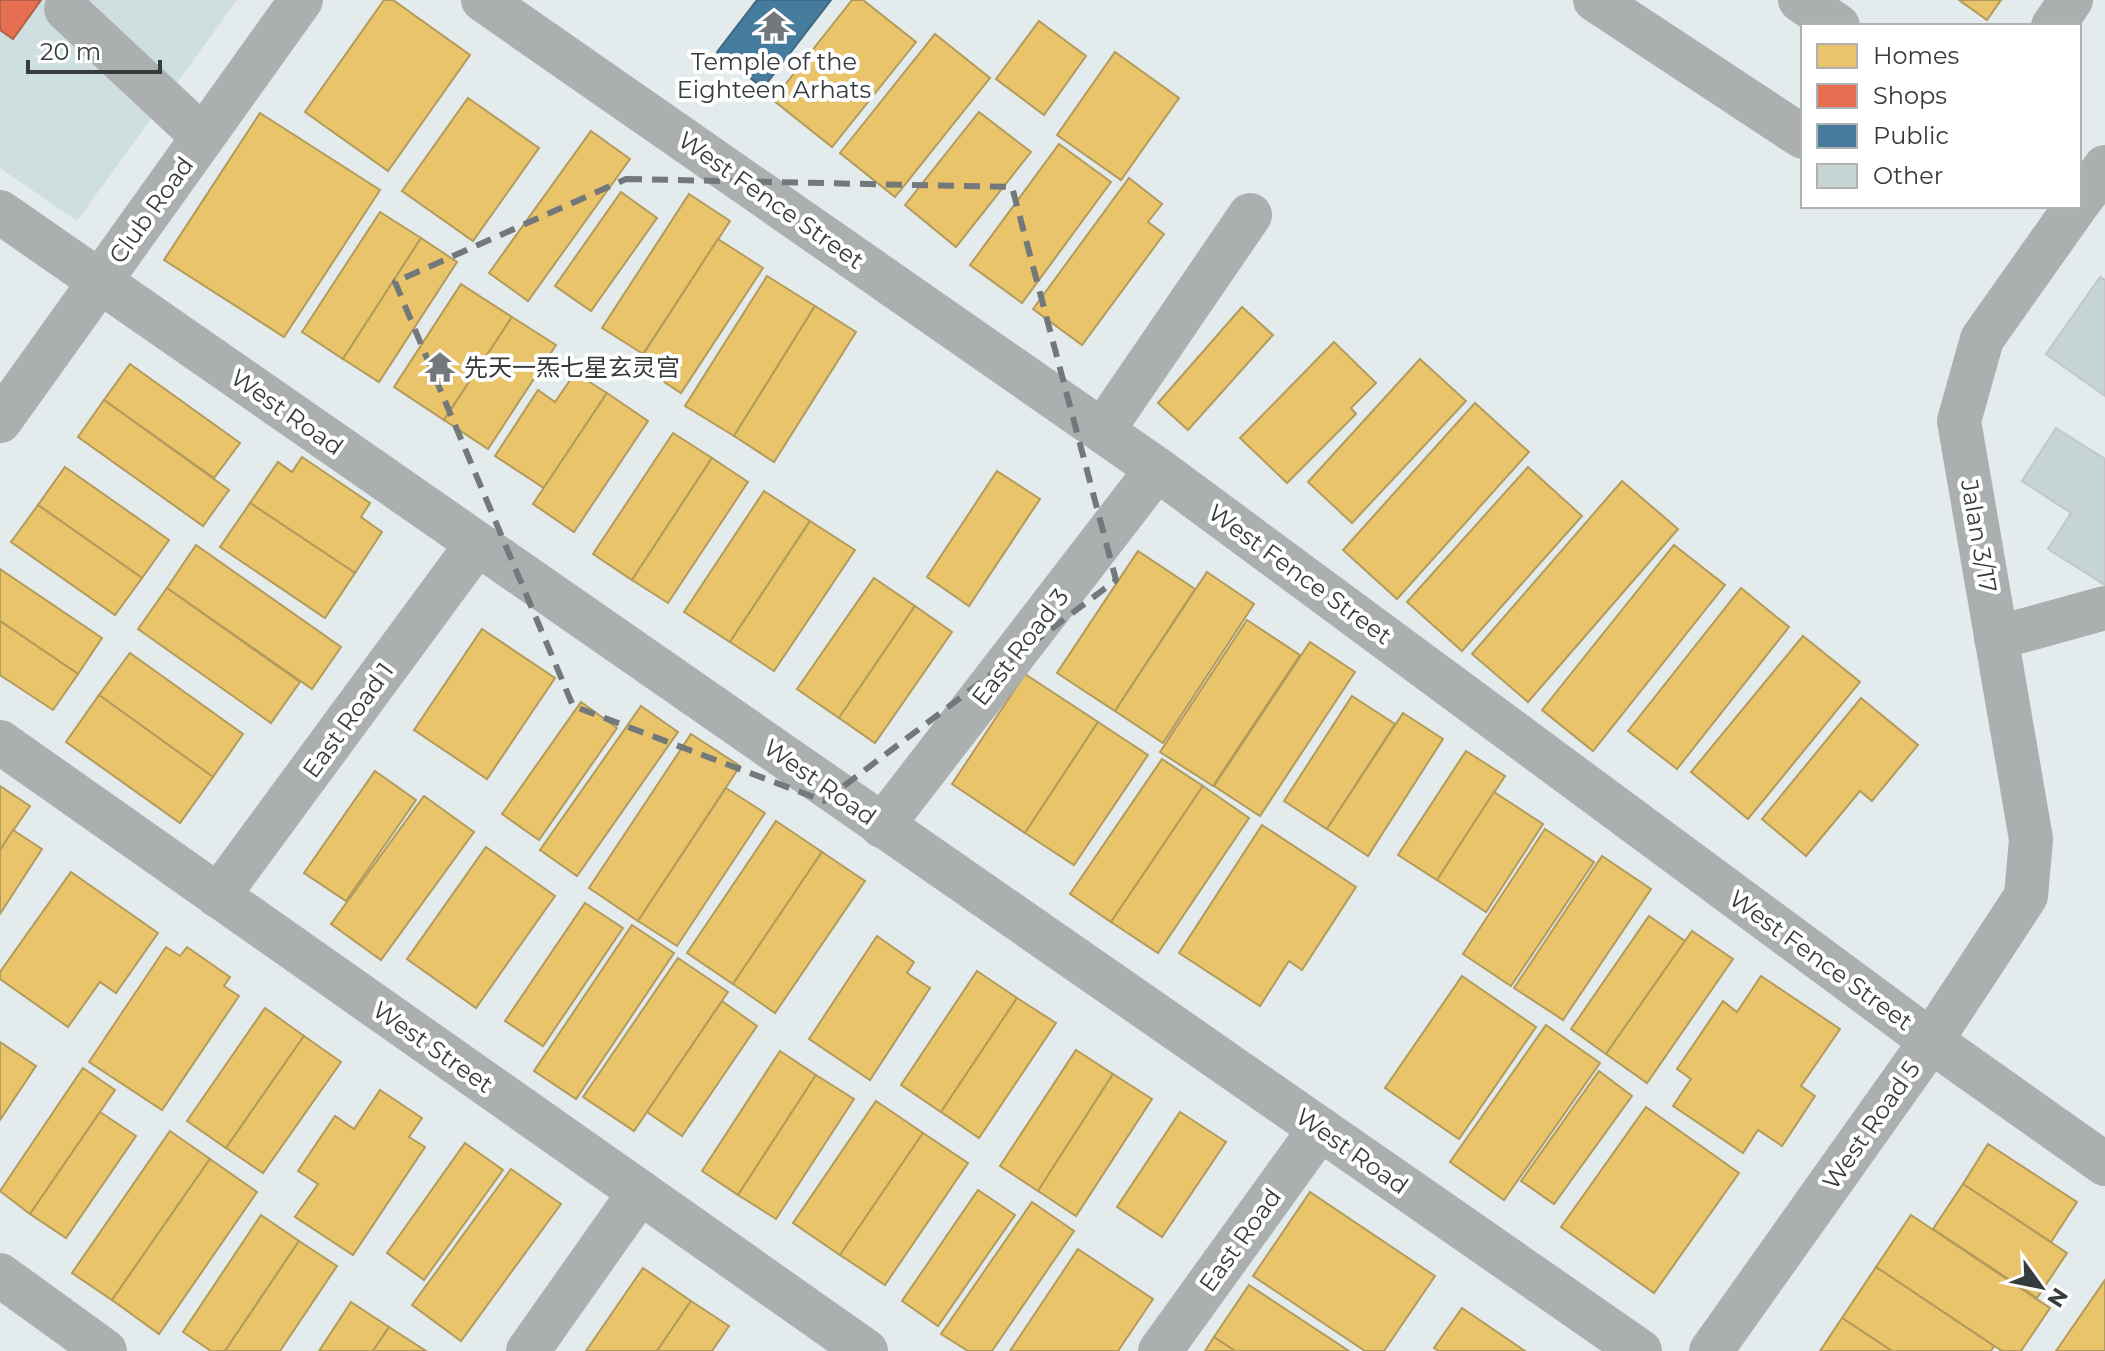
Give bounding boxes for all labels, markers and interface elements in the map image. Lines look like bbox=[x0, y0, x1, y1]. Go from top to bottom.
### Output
temple icon: Temple of the Eighteen Arhats bbox=[757, 9, 791, 43]
scale bar bbox=[28, 24, 160, 74]
legend bbox=[1801, 24, 2081, 208]
text: 20 m bbox=[40, 37, 101, 66]
text: Homes bbox=[1873, 41, 1959, 70]
place label: Temple of the Eighteen Arhats bbox=[677, 47, 871, 104]
text: Shops bbox=[1873, 81, 1947, 110]
text: Public bbox=[1873, 121, 1949, 150]
street label: West Fence Street bbox=[673, 125, 870, 275]
street label: Club Road bbox=[103, 151, 199, 269]
text: Other bbox=[1873, 161, 1943, 190]
temple icon: 先天一炁七星玄灵宫 bbox=[423, 350, 457, 384]
place label: 先天一炁七星玄灵宫 bbox=[464, 353, 680, 382]
street label: West Road bbox=[225, 363, 349, 461]
street label: Jalan 3/17 bbox=[1955, 476, 2003, 595]
street label: West Fence Street bbox=[1203, 498, 1398, 650]
street label: East Road 3 bbox=[965, 583, 1075, 711]
street label: East Road 1 bbox=[296, 657, 400, 783]
street label: West Road bbox=[758, 733, 882, 831]
street label: West Fence Street bbox=[1724, 884, 1919, 1036]
street label: West Street bbox=[367, 995, 499, 1099]
street label: West Road 5 bbox=[1816, 1055, 1926, 1195]
street label: West Road bbox=[1290, 1102, 1414, 1200]
street label: East Road bbox=[1193, 1183, 1287, 1297]
north arrow bbox=[2001, 1247, 2081, 1327]
text: N bbox=[2041, 1283, 2074, 1312]

